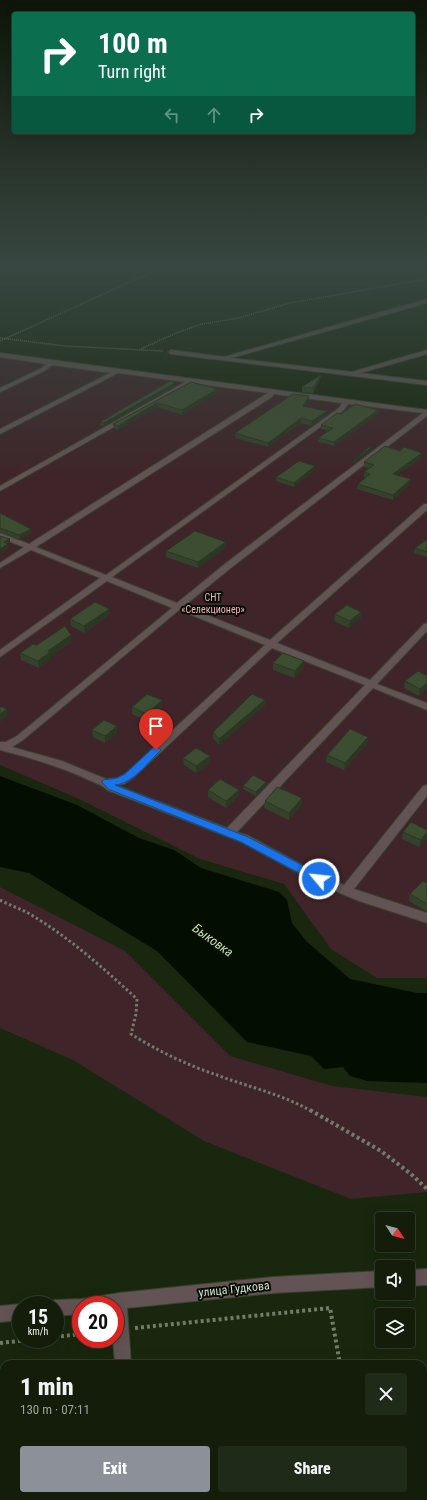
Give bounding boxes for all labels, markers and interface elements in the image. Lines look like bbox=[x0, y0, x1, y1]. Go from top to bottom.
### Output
text: 100 m bbox=[98, 27, 168, 60]
icon: right bbox=[32, 28, 84, 80]
text: Turn right bbox=[98, 61, 166, 82]
icon: left bbox=[161, 104, 183, 126]
icon: ahead bbox=[203, 104, 225, 126]
icon: right bbox=[245, 104, 267, 126]
park label: СНТ «Селекционер» bbox=[181, 592, 245, 615]
pin bbox=[139, 709, 173, 750]
icon: arrive bbox=[145, 715, 167, 737]
position arrow bbox=[298, 858, 340, 900]
water label: Быковка bbox=[190, 920, 236, 960]
north arrow bbox=[375, 1212, 415, 1252]
map controls bbox=[375, 1212, 415, 1348]
button: sound bbox=[375, 1260, 415, 1300]
street label: улица Гудкова bbox=[198, 1278, 270, 1300]
speed limit sign: 20 bbox=[72, 1296, 124, 1348]
text: 15 bbox=[28, 1305, 48, 1329]
button: layers bbox=[375, 1308, 415, 1348]
text: km/h bbox=[28, 1326, 48, 1337]
text: 1 min bbox=[20, 1373, 74, 1401]
button: close bbox=[365, 1373, 407, 1415]
text: 130 m · 07:11 bbox=[20, 1402, 90, 1417]
button: Exit bbox=[20, 1446, 210, 1492]
button: Share bbox=[218, 1446, 407, 1492]

